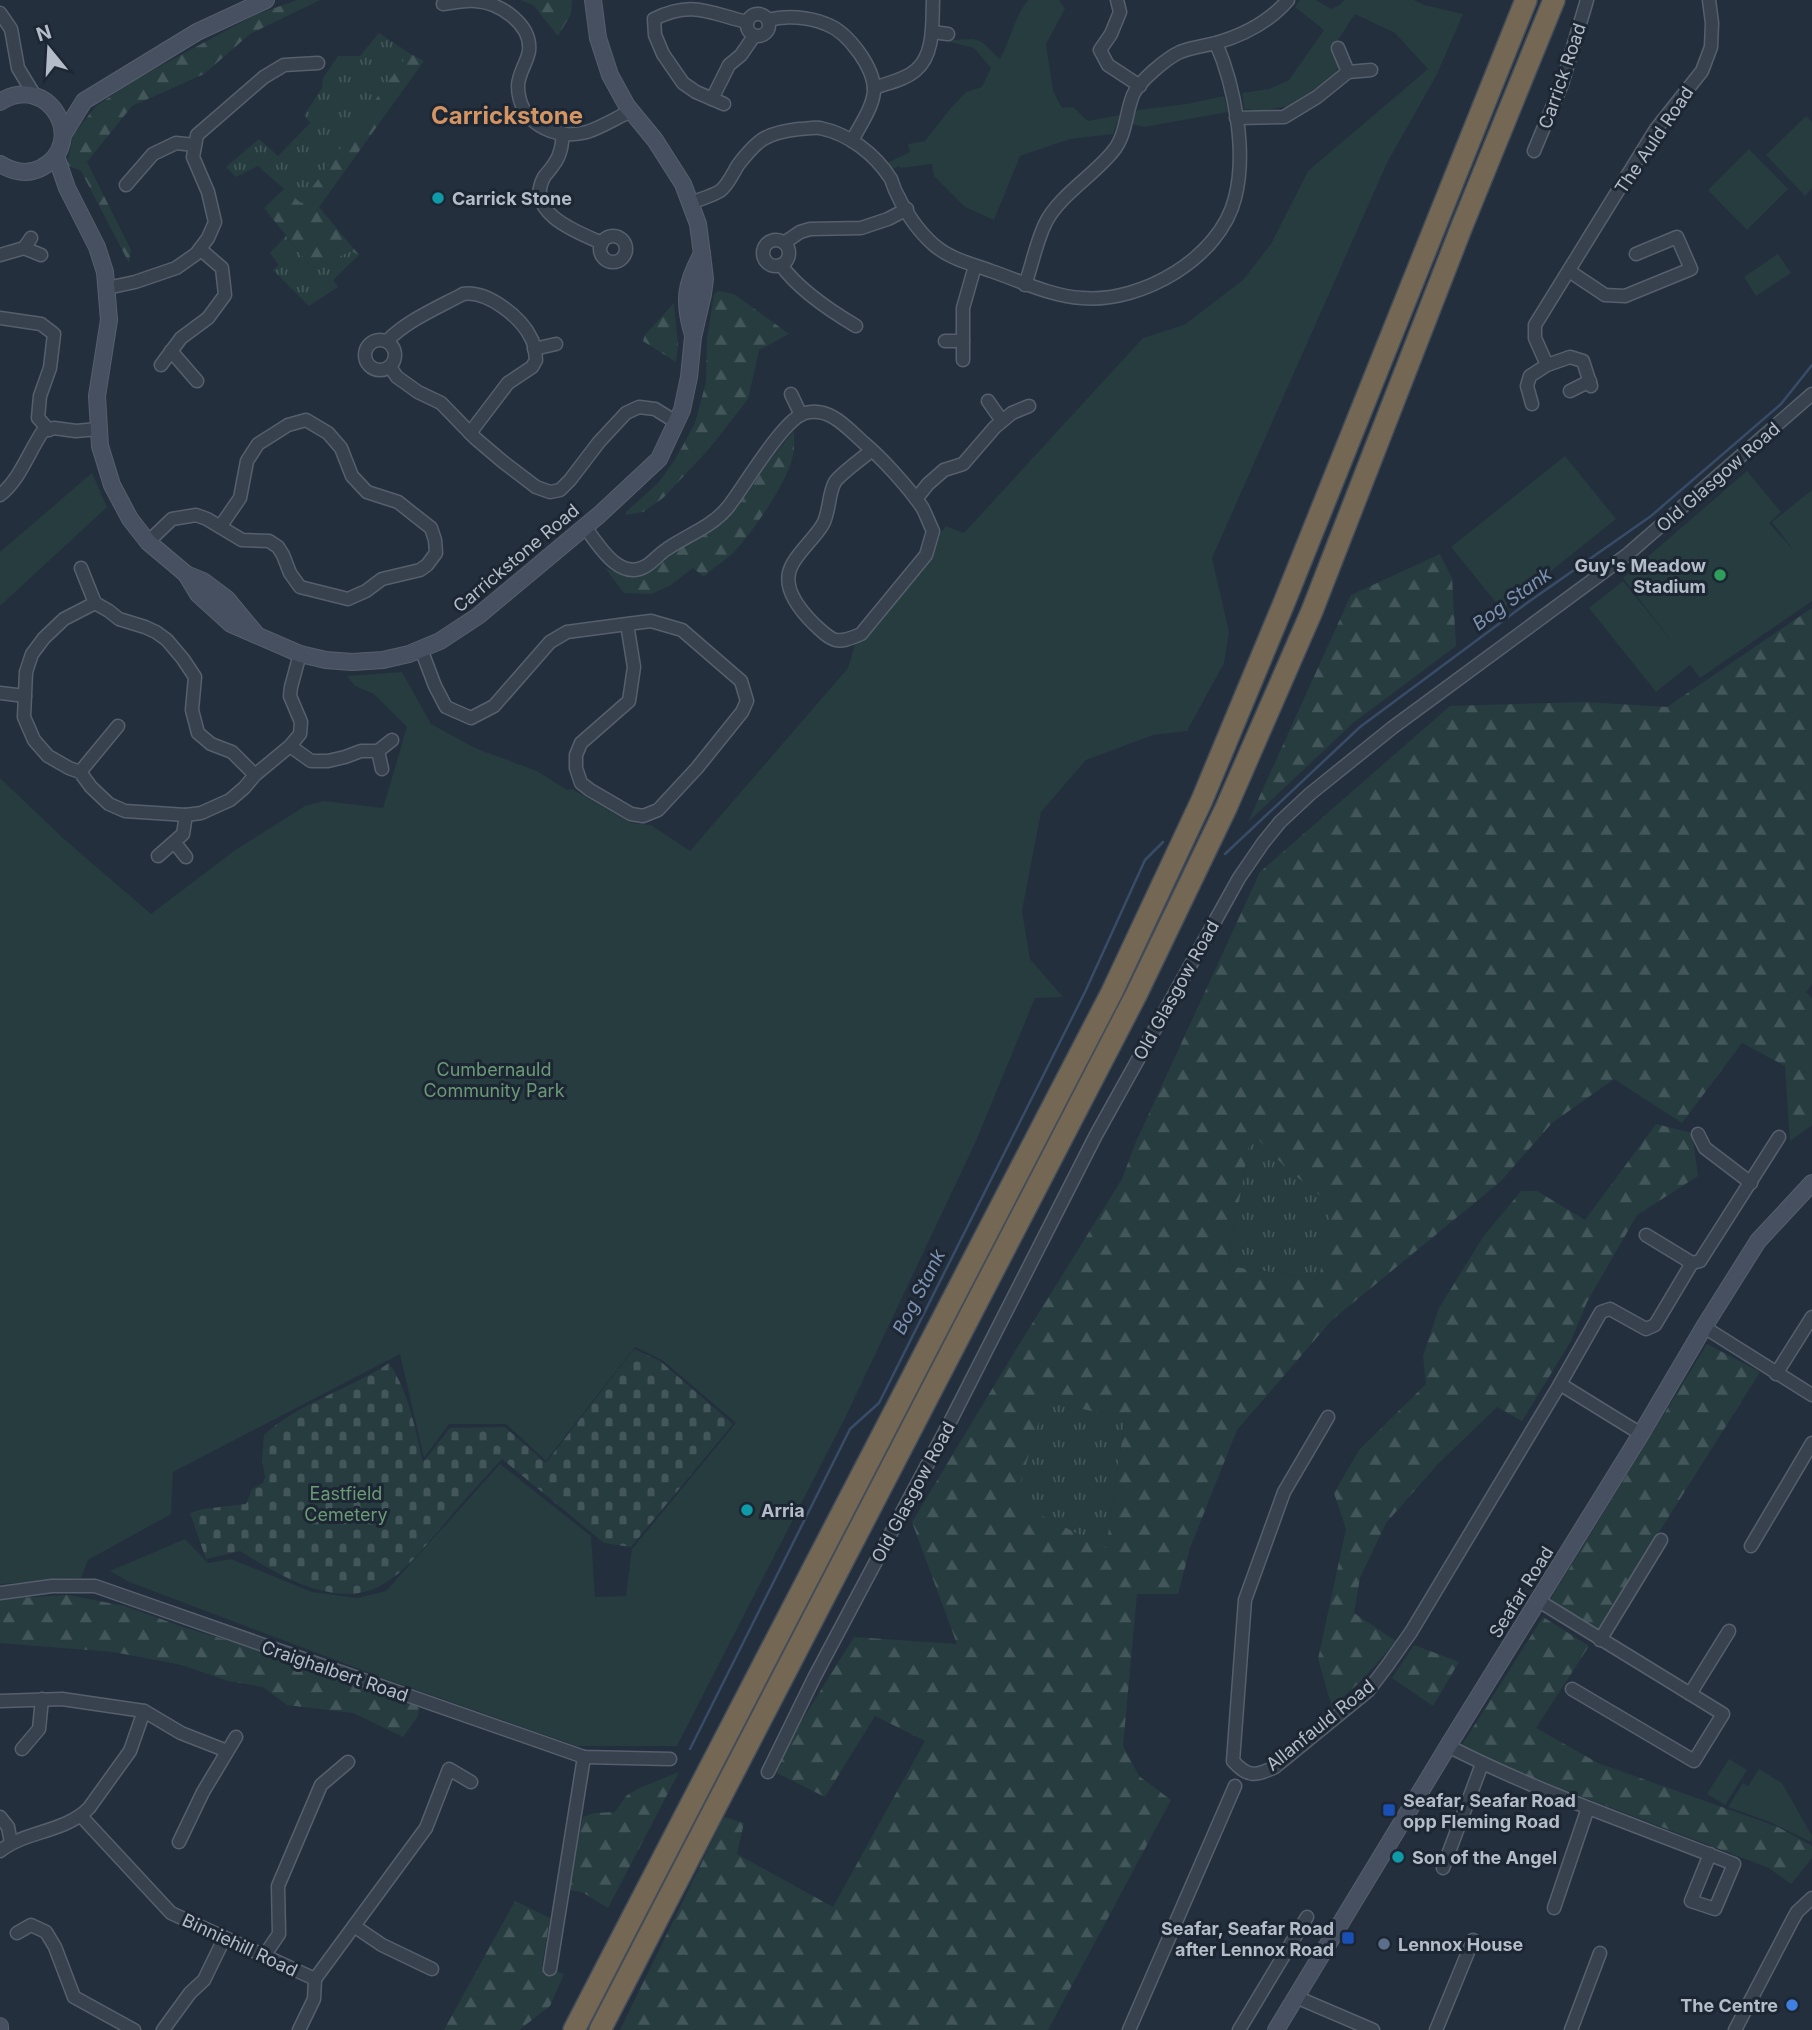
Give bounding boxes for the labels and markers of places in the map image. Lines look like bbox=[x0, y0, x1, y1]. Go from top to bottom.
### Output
place label: Carrick Stone bbox=[452, 188, 572, 209]
marker: Carrick Stone bbox=[430, 190, 446, 206]
place label: Guy's Meadow Stadium bbox=[1575, 555, 1707, 597]
marker: Guy's Meadow Stadium bbox=[1712, 567, 1728, 583]
place label: Arria bbox=[761, 1500, 805, 1521]
marker: Arria bbox=[739, 1502, 755, 1518]
place label: Seafar, Seafar Road opp Fleming Road bbox=[1403, 1790, 1576, 1832]
marker: Seafar, Seafar Road opp Fleming Road bbox=[1381, 1802, 1397, 1818]
place label: Son of the Angel bbox=[1412, 1847, 1557, 1868]
marker: Son of the Angel bbox=[1390, 1849, 1406, 1865]
place label: Seafar, Seafar Road after Lennox Road bbox=[1161, 1918, 1334, 1960]
marker: Seafar, Seafar Road after Lennox Road bbox=[1340, 1930, 1356, 1946]
place label: Lennox House bbox=[1398, 1934, 1523, 1955]
marker: Lennox House bbox=[1376, 1936, 1392, 1952]
place label: The Centre bbox=[1680, 1995, 1778, 2016]
marker: The Centre bbox=[1784, 1997, 1800, 2013]

